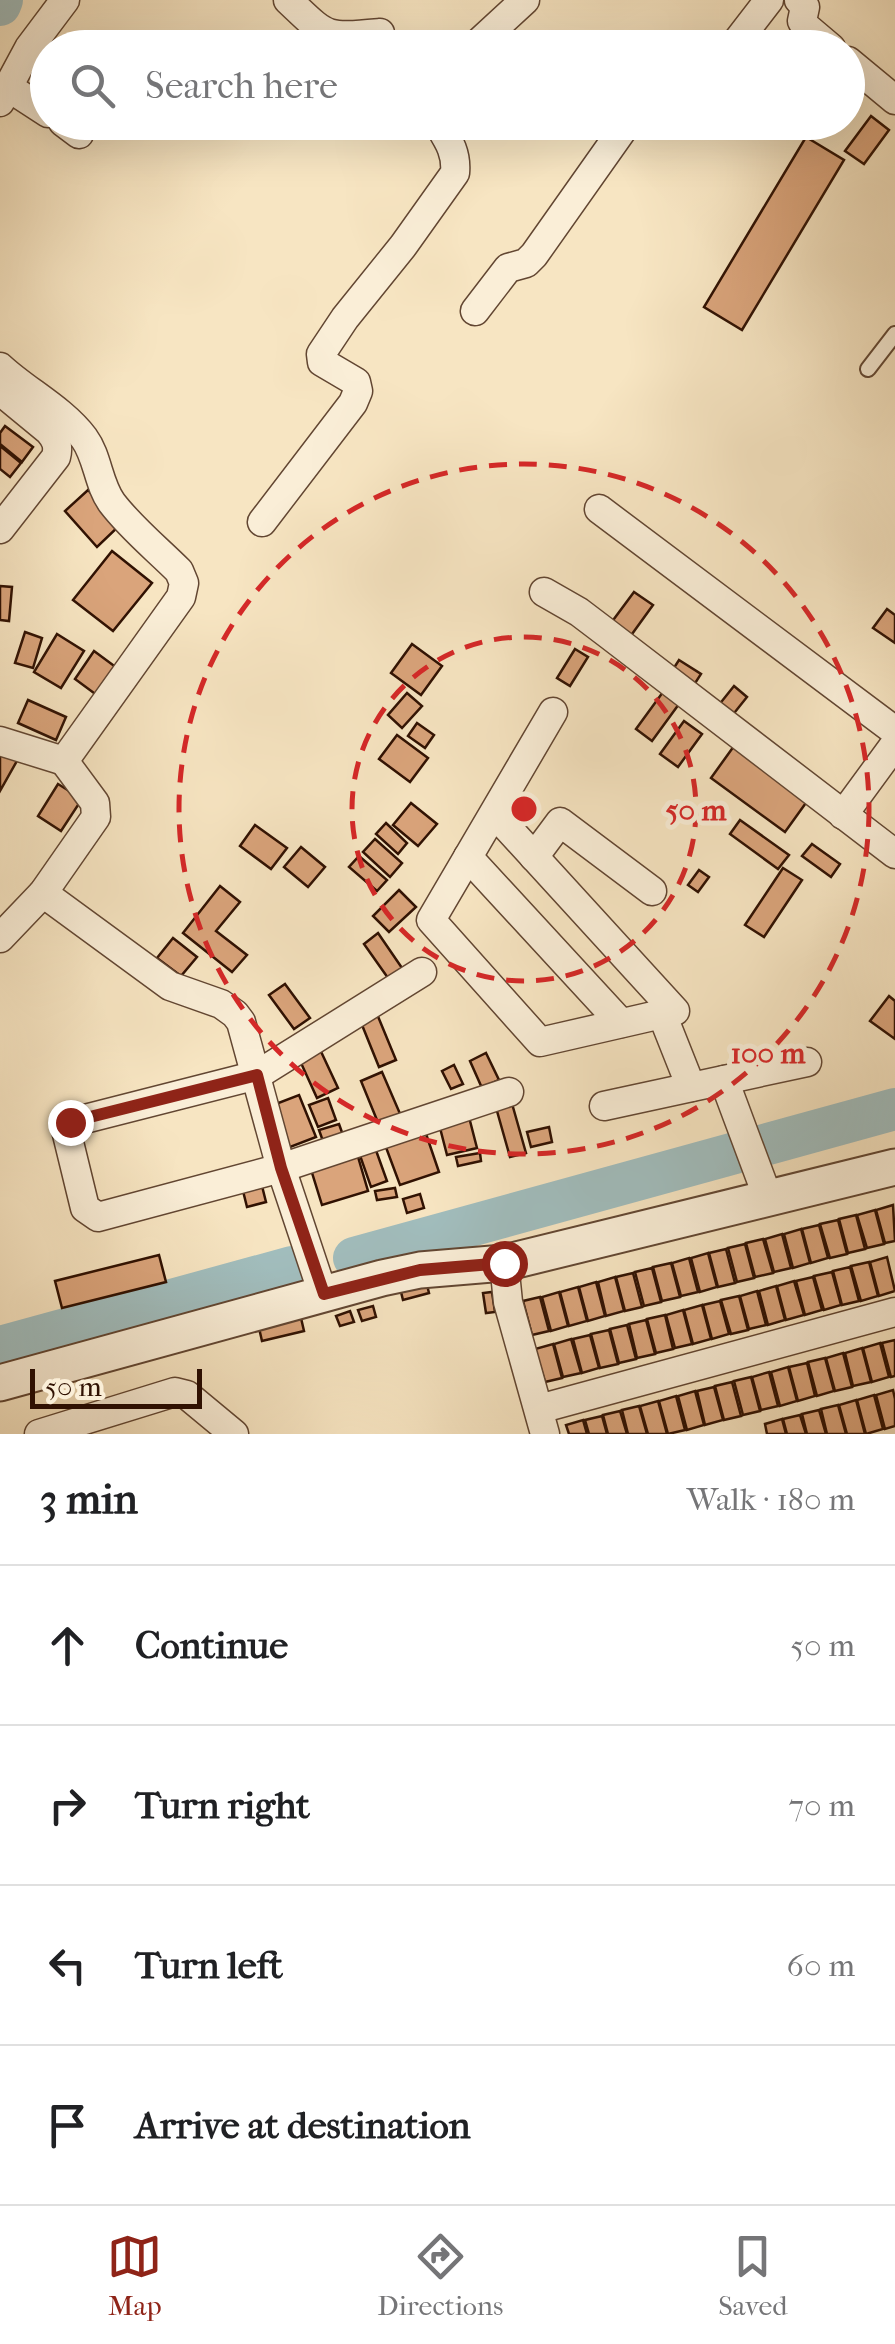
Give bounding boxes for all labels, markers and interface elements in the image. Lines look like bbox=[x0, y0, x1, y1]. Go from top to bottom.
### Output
search box bbox=[30, 30, 865, 140]
icon: search bbox=[65, 58, 120, 113]
text: Search here bbox=[145, 63, 338, 108]
centre of rings bbox=[506, 791, 542, 827]
text: 50 m bbox=[666, 793, 727, 828]
text: 100 m bbox=[730, 1036, 807, 1071]
route end bbox=[48, 1100, 94, 1146]
route start bbox=[482, 1241, 528, 1287]
scale bar bbox=[30, 1364, 202, 1408]
text: 50 m bbox=[45, 1370, 102, 1403]
text: 3 min bbox=[40, 1475, 138, 1524]
text: Walk · 180 m bbox=[687, 1481, 855, 1518]
icon: ahead bbox=[40, 1618, 95, 1673]
text: Continue bbox=[135, 1623, 288, 1668]
text: 50 m bbox=[790, 1627, 855, 1664]
icon: right bbox=[40, 1778, 95, 1833]
text: Turn right bbox=[135, 1783, 310, 1828]
text: 70 m bbox=[789, 1787, 855, 1824]
icon: left bbox=[40, 1938, 95, 1993]
text: Turn left bbox=[135, 1943, 283, 1988]
text: 60 m bbox=[787, 1947, 855, 1984]
icon: arrive bbox=[40, 2098, 95, 2153]
text: Arrive at destination bbox=[135, 2103, 471, 2148]
tab: Map bbox=[107, 2229, 162, 2322]
tab: Directions bbox=[377, 2229, 503, 2322]
tab: Saved bbox=[718, 2229, 788, 2322]

